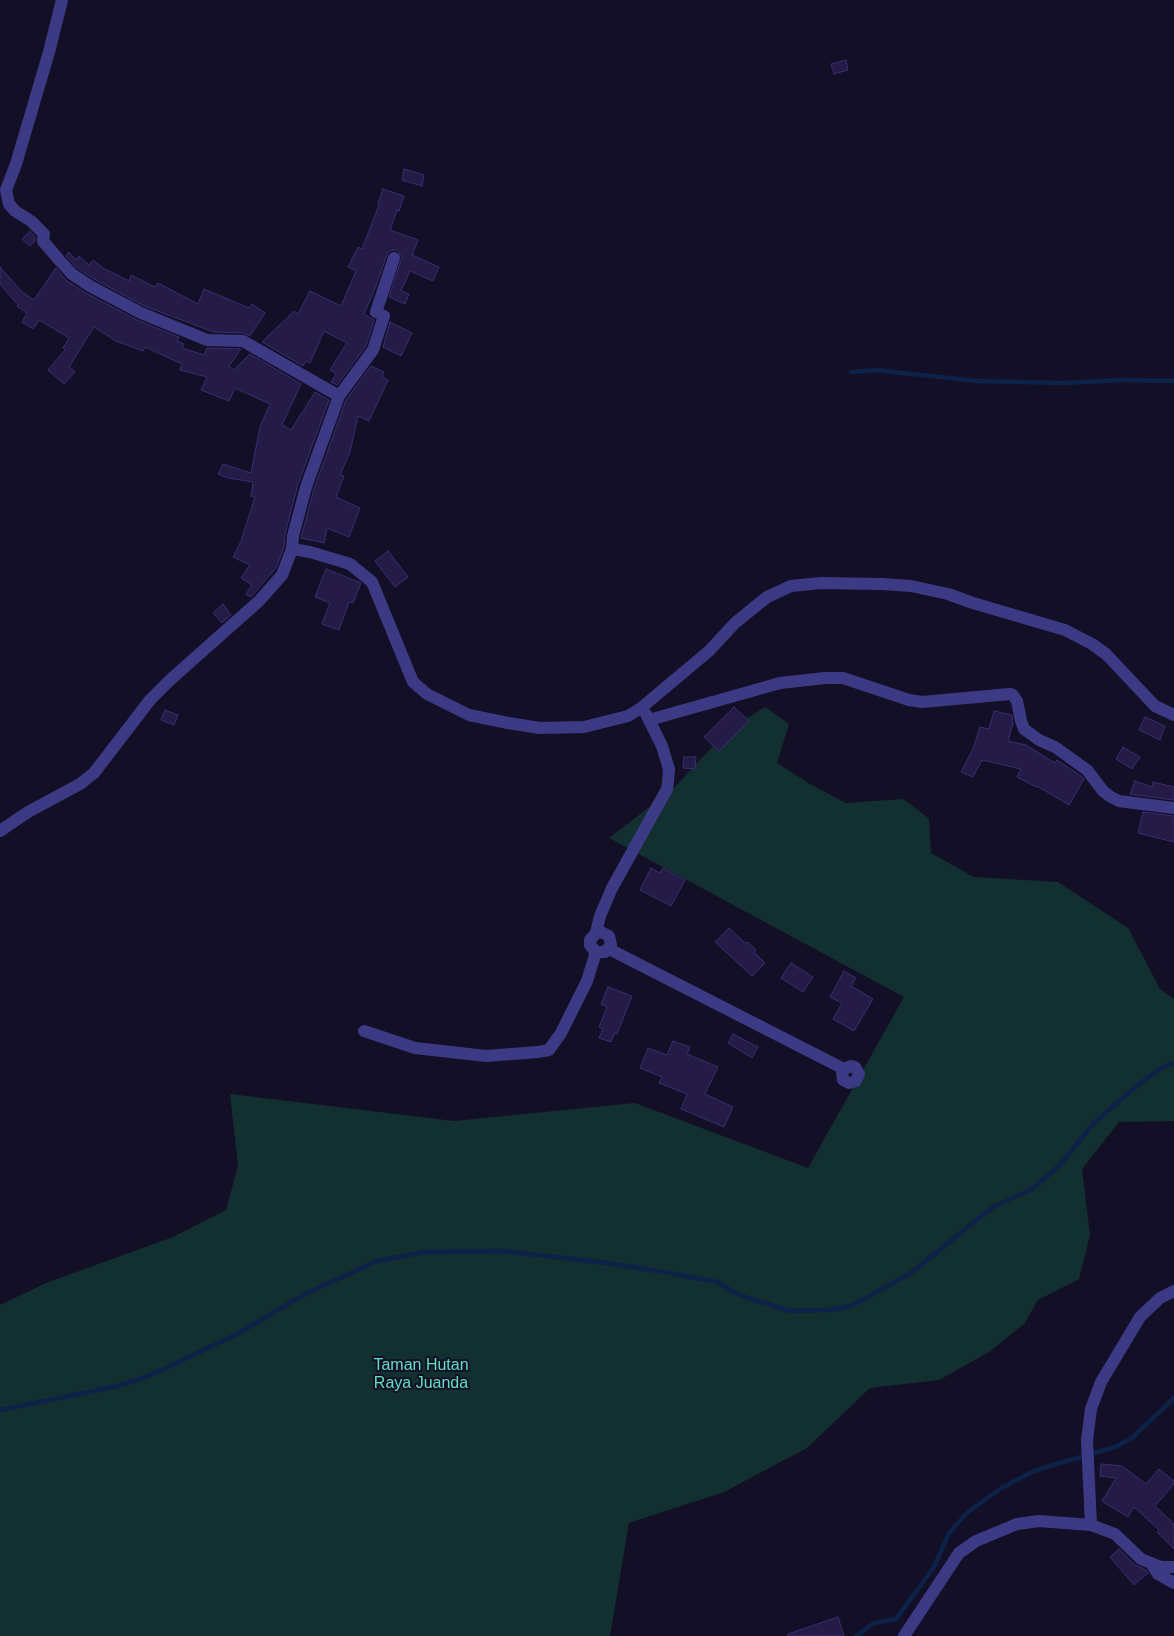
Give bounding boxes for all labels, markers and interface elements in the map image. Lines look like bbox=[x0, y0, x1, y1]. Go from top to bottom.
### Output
park label: Taman Hutan Raya Juanda bbox=[373, 1356, 469, 1394]

